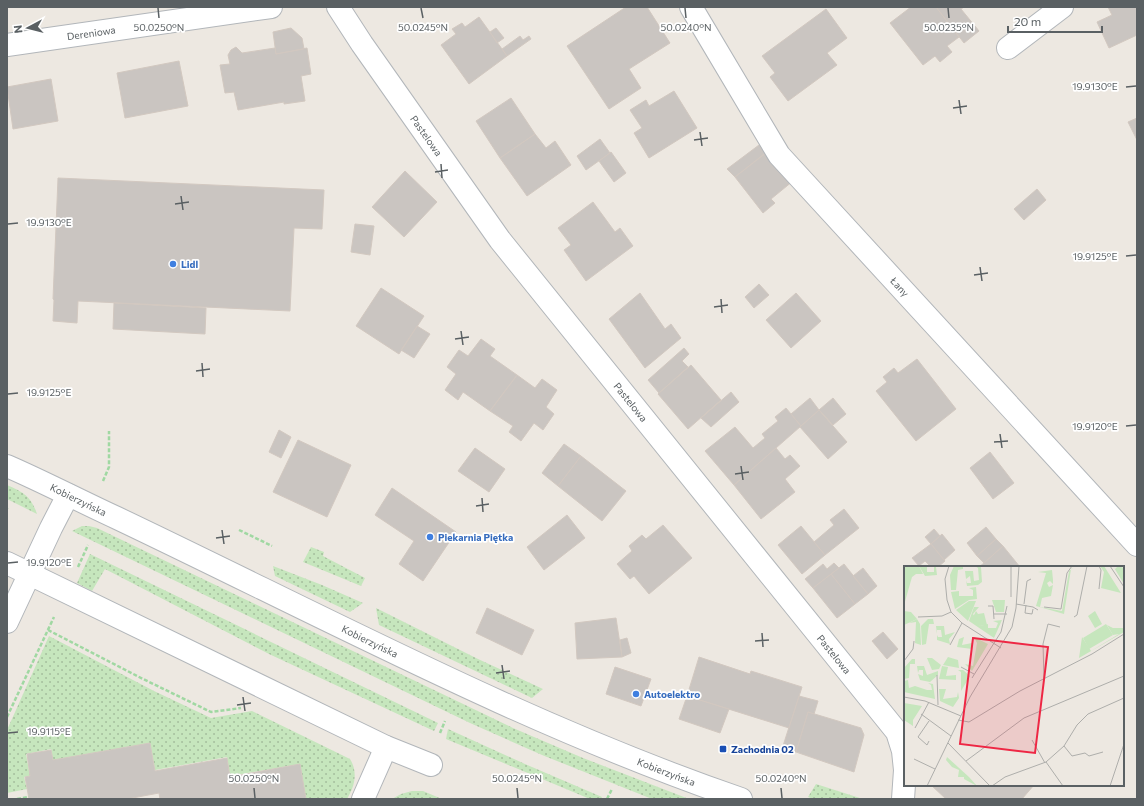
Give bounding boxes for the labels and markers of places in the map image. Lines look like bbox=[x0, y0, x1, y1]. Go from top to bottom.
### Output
place label: Lidl bbox=[181, 258, 198, 270]
marker: Lidl bbox=[168, 259, 178, 269]
place label: Piekarnia Piętka bbox=[438, 531, 513, 543]
marker: Piekarnia Piętka bbox=[425, 532, 435, 542]
place label: Autoelektro bbox=[644, 688, 700, 700]
marker: Autoelektro bbox=[631, 689, 641, 699]
place label: Zachodnia 02 bbox=[731, 743, 794, 755]
marker: Zachodnia 02 bbox=[718, 744, 728, 754]

